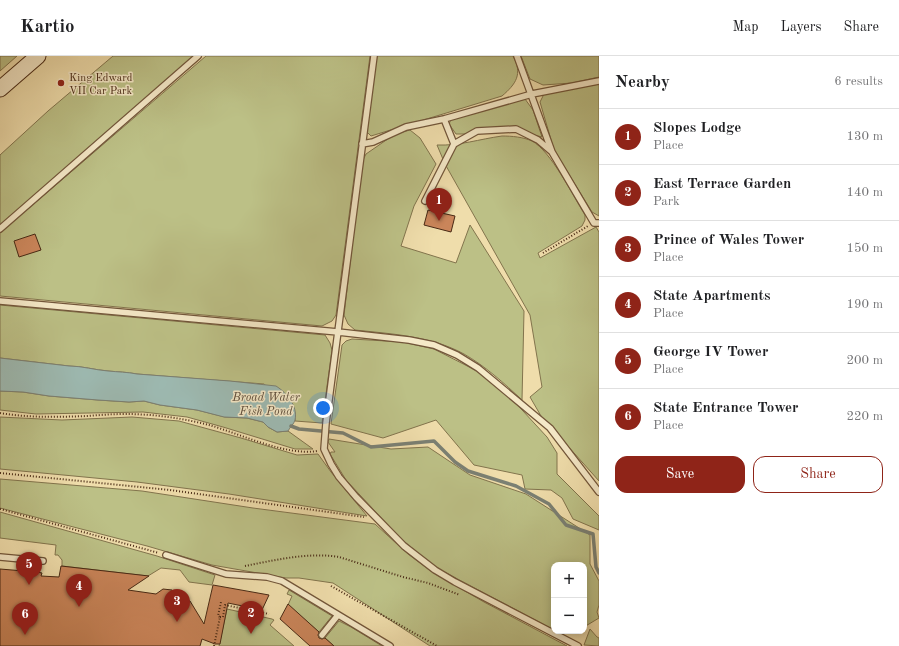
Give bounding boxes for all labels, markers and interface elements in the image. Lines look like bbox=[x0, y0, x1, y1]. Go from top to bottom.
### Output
text: Kartio bbox=[20, 18, 75, 37]
text: Map bbox=[733, 20, 759, 34]
text: Layers bbox=[781, 20, 822, 34]
text: Share bbox=[844, 20, 879, 34]
place label: King Edward VII Car Park bbox=[69, 73, 133, 97]
text: Nearby bbox=[615, 74, 670, 91]
text: 6 results bbox=[834, 75, 883, 88]
marker: King Edward VII Car Park bbox=[56, 78, 66, 88]
text: Slopes Lodge bbox=[653, 121, 741, 136]
text: 1 bbox=[624, 130, 632, 143]
text: 130 m bbox=[846, 130, 883, 143]
text: Place bbox=[653, 139, 683, 152]
text: East Terrace Garden bbox=[653, 177, 791, 192]
text: 2 bbox=[624, 186, 632, 199]
text: 140 m bbox=[846, 186, 883, 199]
pin: 1 bbox=[426, 188, 452, 221]
text: Park bbox=[653, 195, 680, 208]
text: Prince of Wales Tower bbox=[653, 233, 804, 248]
text: 3 bbox=[624, 242, 632, 255]
text: 150 m bbox=[846, 242, 883, 255]
text: Place bbox=[653, 251, 683, 264]
text: State Apartments bbox=[653, 289, 771, 304]
text: 4 bbox=[624, 298, 632, 311]
text: 190 m bbox=[846, 298, 883, 311]
text: Place bbox=[653, 307, 683, 320]
text: George IV Tower bbox=[653, 345, 768, 360]
text: 5 bbox=[624, 354, 632, 367]
text: 200 m bbox=[846, 354, 883, 367]
text: Place bbox=[653, 363, 683, 376]
water label: Broad Water Fish Pond bbox=[231, 392, 301, 418]
your location bbox=[313, 398, 333, 418]
text: State Entrance Tower bbox=[653, 401, 799, 416]
text: 6 bbox=[624, 410, 632, 423]
text: 220 m bbox=[846, 410, 883, 423]
text: Place bbox=[653, 419, 683, 432]
button: Save bbox=[615, 456, 745, 493]
button: Share bbox=[753, 456, 883, 493]
pin: 5 bbox=[16, 552, 42, 585]
map controls bbox=[551, 562, 587, 634]
button: + bbox=[551, 562, 587, 598]
pin: 4 bbox=[66, 574, 92, 607]
pin: 3 bbox=[164, 589, 190, 622]
button: − bbox=[551, 598, 587, 634]
pin: 2 bbox=[238, 601, 264, 634]
pin: 6 bbox=[12, 602, 38, 635]

